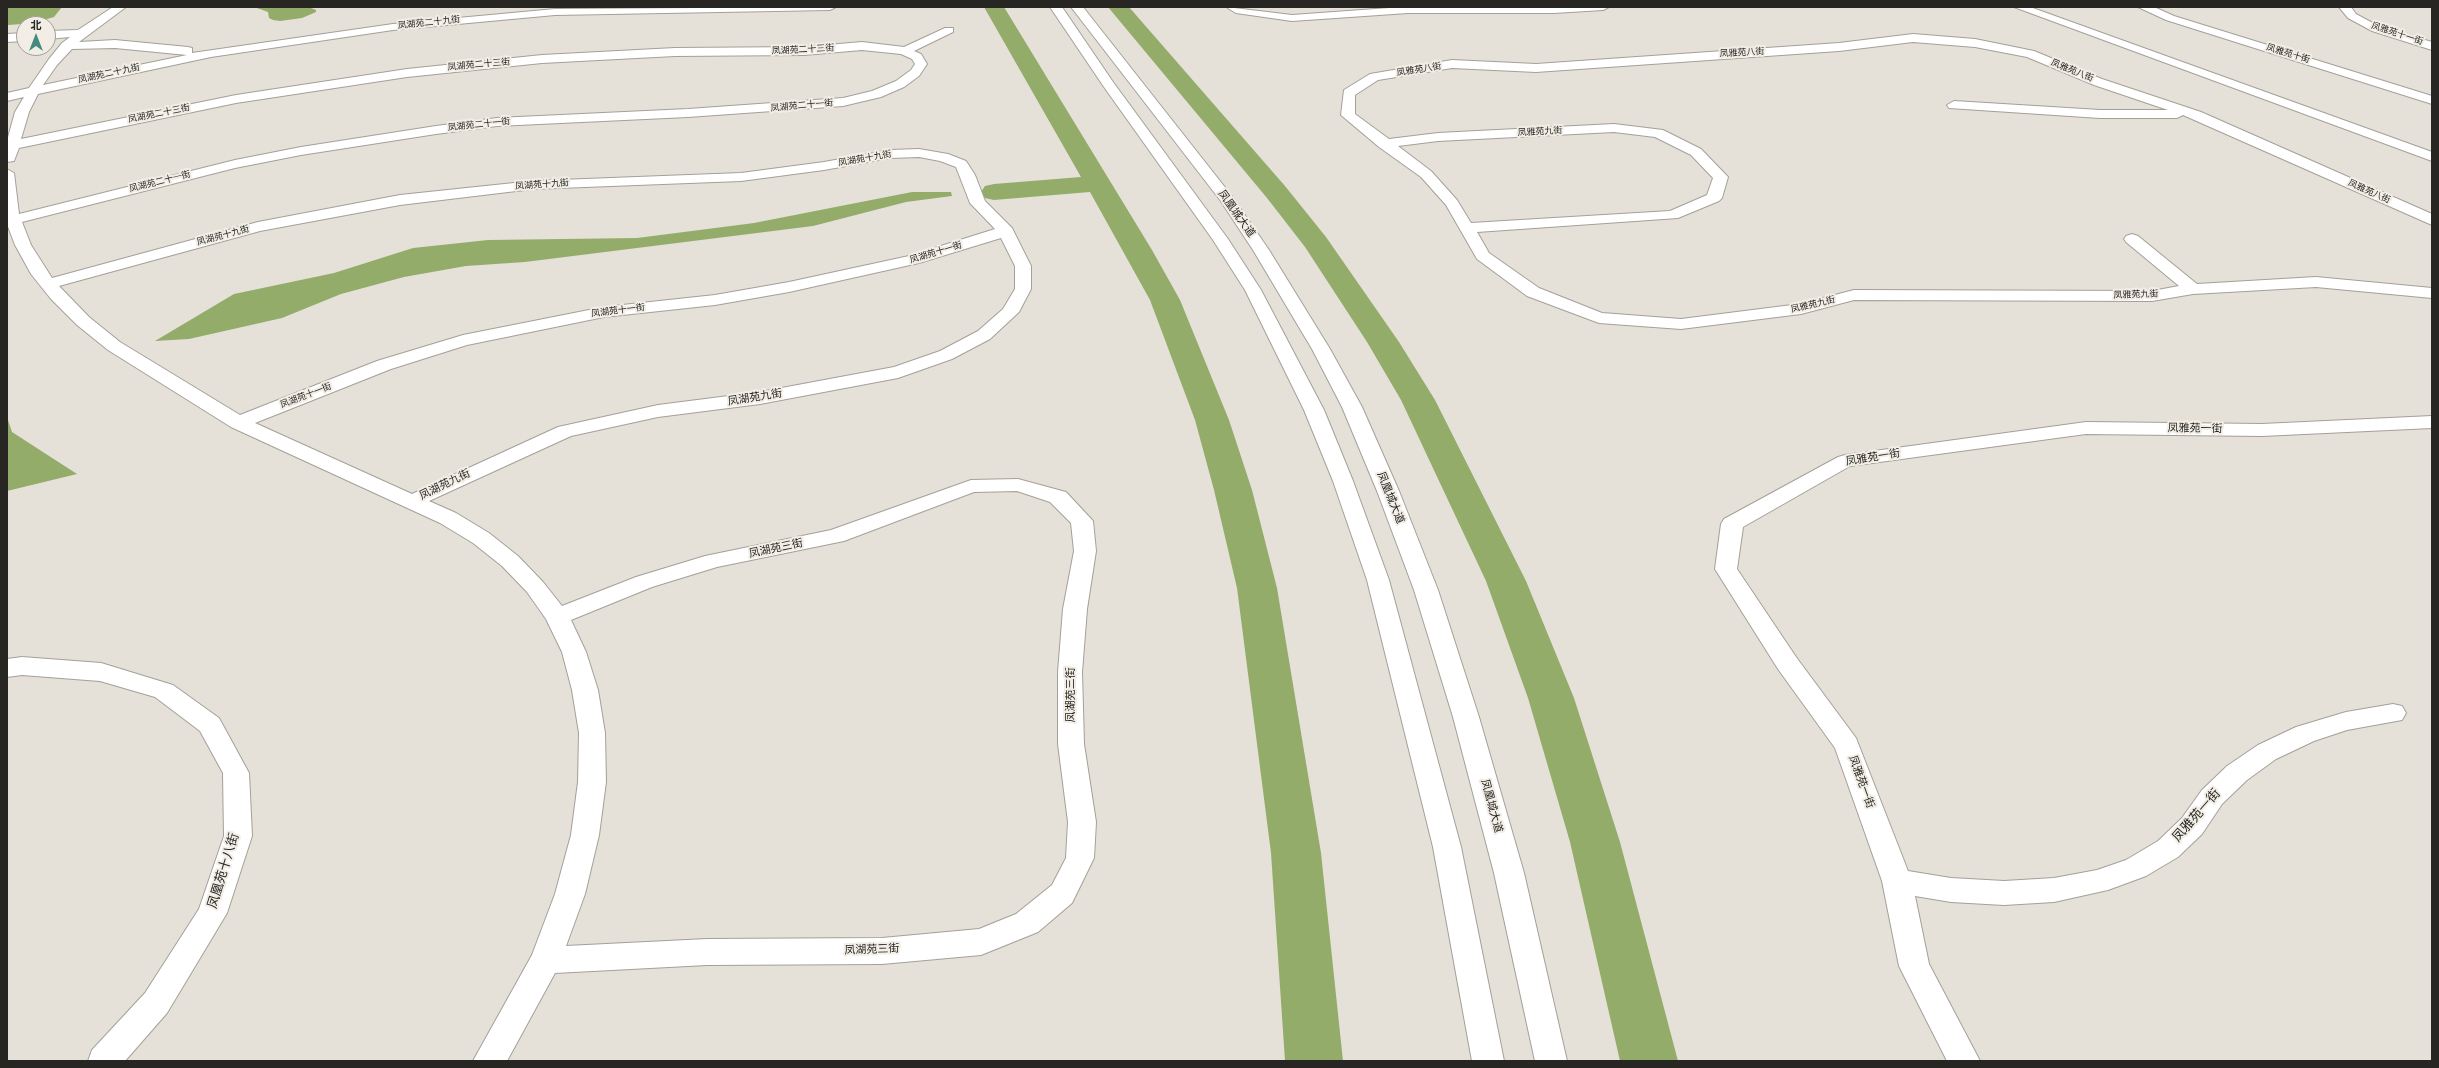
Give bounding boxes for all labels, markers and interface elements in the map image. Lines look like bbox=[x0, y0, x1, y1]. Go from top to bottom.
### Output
street label: 凤湖苑二十九街 bbox=[397, 14, 461, 32]
north arrow bbox=[16, 16, 56, 56]
text: 北 bbox=[31, 17, 42, 33]
street label: 凤雅苑十一街 bbox=[2370, 21, 2424, 47]
street label: 凤雅苑十街 bbox=[2265, 42, 2311, 66]
street label: 凤湖苑二十三街 bbox=[771, 43, 835, 57]
street label: 凤雅苑八街 bbox=[1719, 46, 1765, 60]
street label: 凤湖苑二十三街 bbox=[447, 57, 511, 73]
street label: 凤雅苑八街 bbox=[2049, 58, 2095, 84]
street label: 凤雅苑八街 bbox=[1396, 61, 1442, 79]
street label: 凤湖苑二十九街 bbox=[77, 62, 141, 86]
street label: 凤湖苑二十一街 bbox=[770, 98, 834, 114]
street label: 凤湖苑二十三街 bbox=[127, 103, 191, 125]
street label: 凤湖苑二十一街 bbox=[447, 116, 511, 134]
street label: 凤雅苑九街 bbox=[1517, 125, 1563, 139]
street label: 凤湖苑十九街 bbox=[837, 149, 893, 169]
street label: 凤湖苑二十一街 bbox=[128, 169, 192, 195]
street label: 凤湖苑十九街 bbox=[515, 178, 569, 192]
street label: 凤雅苑八街 bbox=[2346, 178, 2392, 206]
street label: 凤凰城大道 bbox=[1214, 188, 1258, 240]
street label: 凤湖苑十九街 bbox=[196, 224, 250, 248]
street label: 凤湖苑十一街 bbox=[909, 240, 963, 266]
street label: 凤雅苑九街 bbox=[2113, 289, 2159, 301]
street label: 凤雅苑九街 bbox=[1790, 295, 1836, 315]
street label: 凤湖苑十一街 bbox=[591, 302, 645, 320]
street label: 凤湖苑十一街 bbox=[279, 381, 333, 411]
street label: 凤湖苑九街 bbox=[727, 387, 783, 409]
street label: 凤雅苑一街 bbox=[2167, 422, 2223, 436]
street label: 凤雅苑一街 bbox=[1845, 447, 1901, 469]
street label: 凤湖苑九街 bbox=[417, 467, 473, 503]
street label: 凤凰城大道 bbox=[1374, 470, 1406, 526]
street label: 凤湖苑三街 bbox=[748, 537, 804, 561]
street label: 凤湖苑三街 bbox=[1064, 668, 1078, 722]
street label: 凤雅苑一街 bbox=[1845, 754, 1877, 810]
street label: 凤凰城大道 bbox=[1478, 778, 1504, 834]
street label: 凤雅苑一街 bbox=[2170, 786, 2224, 846]
street label: 凤凰苑十八街 bbox=[205, 831, 243, 911]
street label: 凤湖苑三街 bbox=[844, 942, 900, 958]

